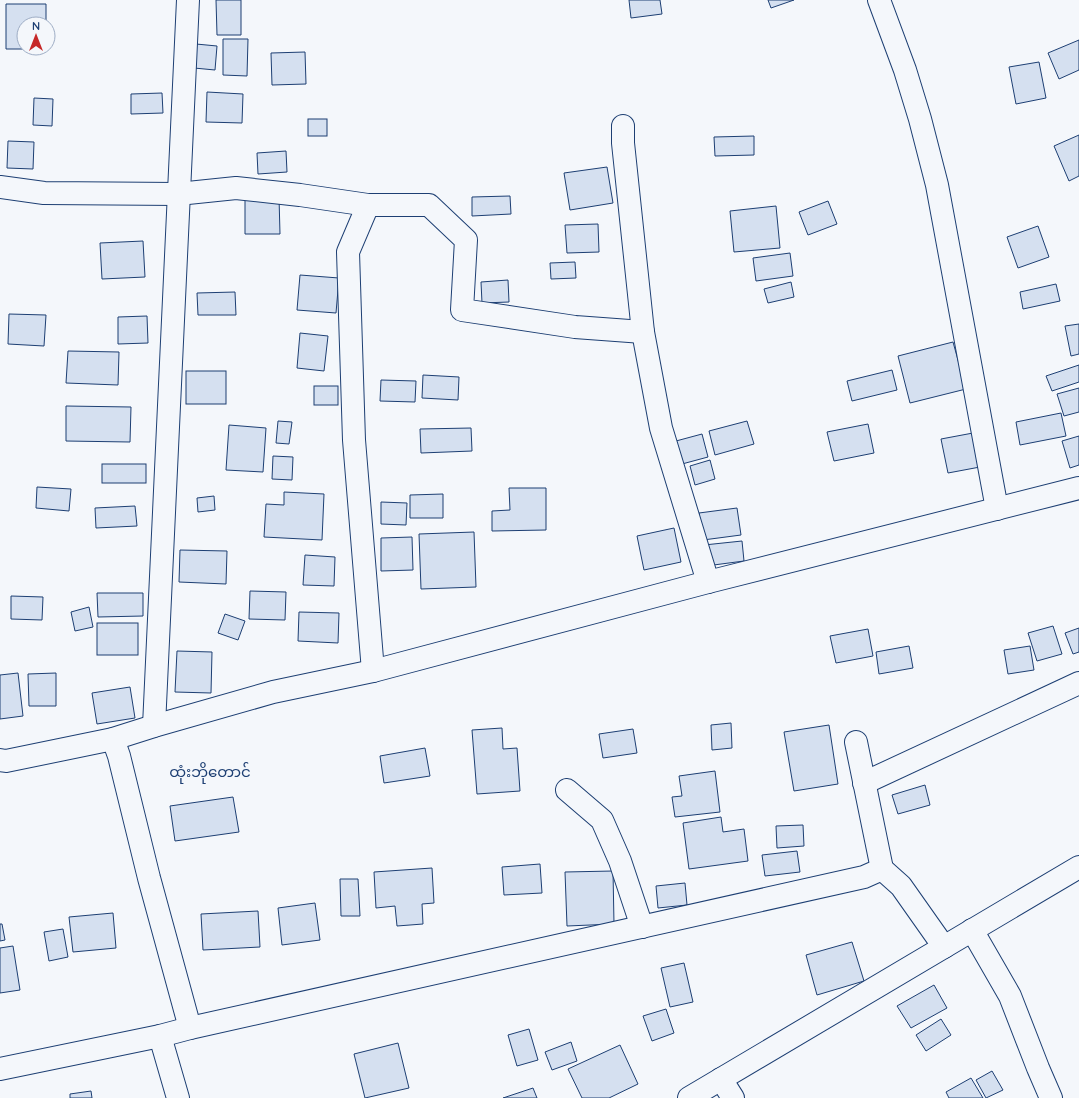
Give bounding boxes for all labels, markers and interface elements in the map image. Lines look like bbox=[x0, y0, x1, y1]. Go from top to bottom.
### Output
north arrow bbox=[16, 16, 56, 56]
text: N bbox=[32, 19, 40, 33]
district label: ထုံးဘိုတောင် bbox=[169, 762, 251, 784]

